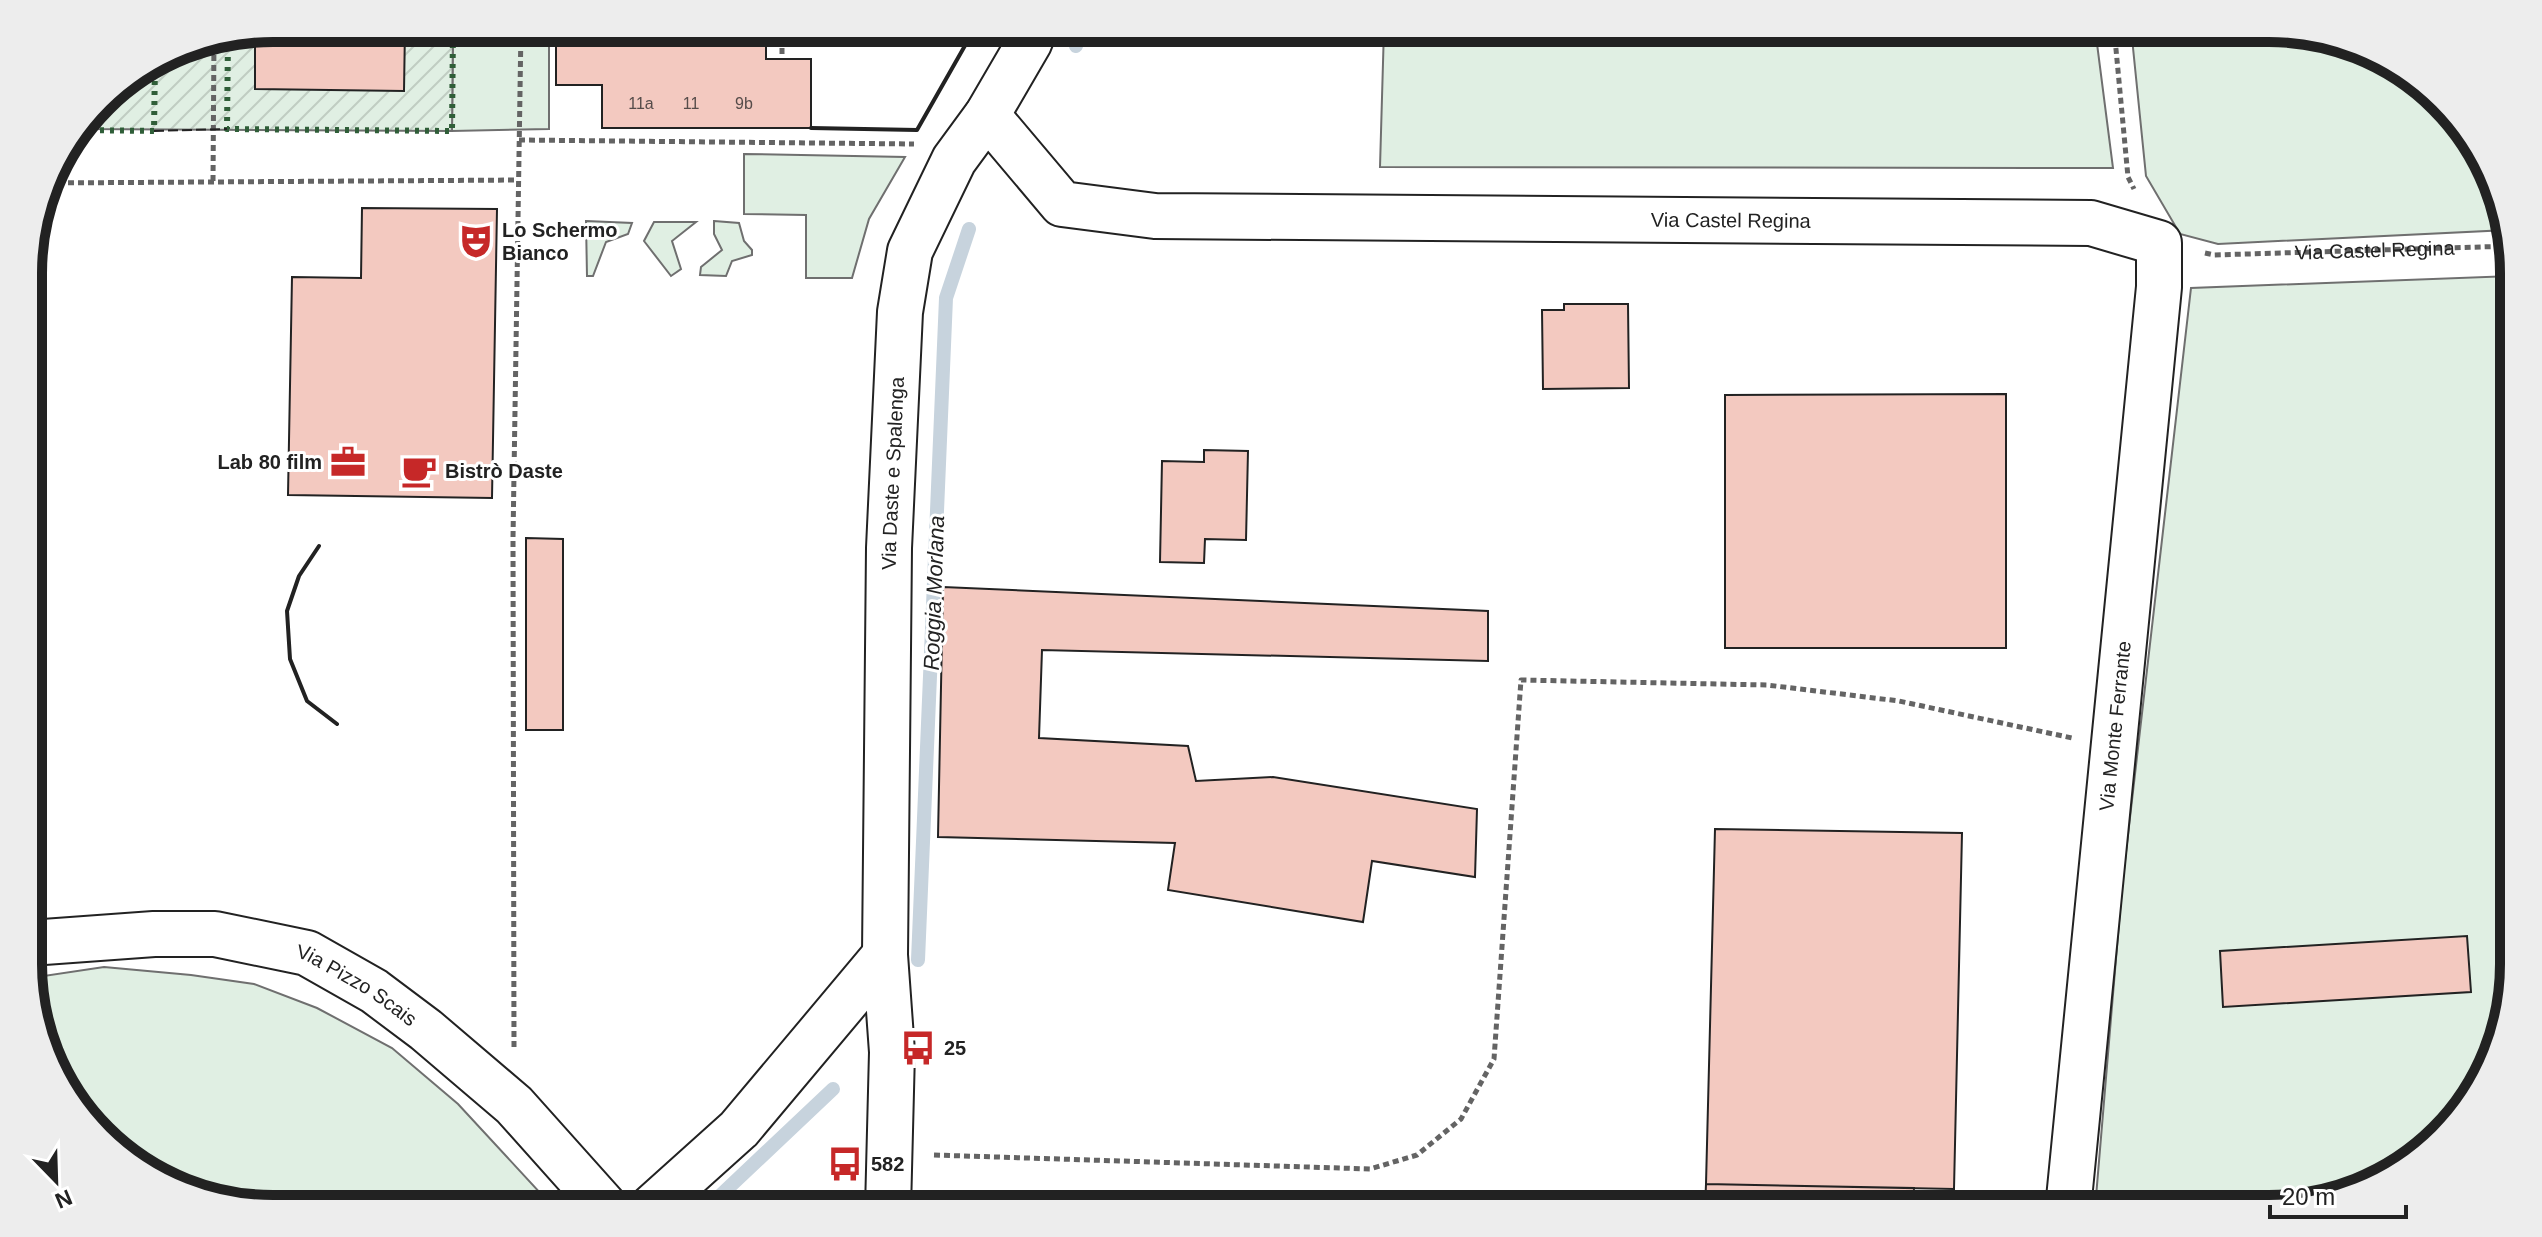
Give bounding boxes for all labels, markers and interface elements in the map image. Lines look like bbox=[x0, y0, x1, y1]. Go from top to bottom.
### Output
house number: 11a bbox=[628, 95, 654, 112]
house number: 11 bbox=[683, 95, 699, 112]
house number: 9b bbox=[735, 95, 753, 112]
street label: Via Castel Regina bbox=[1651, 209, 1812, 232]
place label: Lo Schermo Bianco bbox=[502, 219, 618, 264]
theatre icon: Lo Schermo Bianco bbox=[457, 222, 495, 260]
street label: Via Castel Regina bbox=[2295, 237, 2456, 264]
street label: Via Daste e Spalenga bbox=[878, 376, 908, 570]
office icon: Lab 80 film bbox=[329, 443, 367, 481]
place label: Lab 80 film bbox=[218, 451, 322, 473]
cafe icon: Bistrò Daste bbox=[400, 452, 438, 490]
place label: Bistrò Daste bbox=[445, 460, 563, 482]
water label: Roggia Morlana bbox=[919, 515, 949, 671]
street label: Via Monte Ferrante bbox=[2095, 640, 2135, 812]
street label: Via Pizzo Scais bbox=[295, 940, 421, 1030]
bus stop icon: 25 bbox=[899, 1029, 937, 1067]
place label: 25 bbox=[944, 1037, 966, 1059]
north arrow bbox=[16, 1141, 96, 1221]
bus stop icon: 582 bbox=[826, 1145, 864, 1183]
place label: 582 bbox=[871, 1153, 904, 1175]
scale bar bbox=[2270, 1169, 2406, 1219]
text: 20 m bbox=[2282, 1183, 2335, 1210]
text: N bbox=[51, 1184, 76, 1214]

